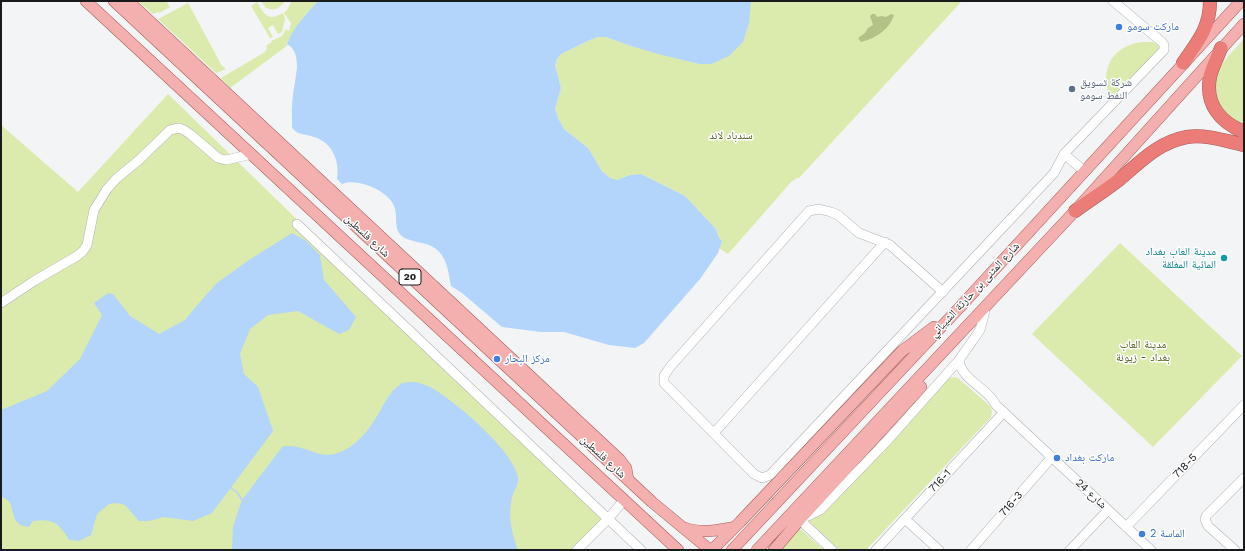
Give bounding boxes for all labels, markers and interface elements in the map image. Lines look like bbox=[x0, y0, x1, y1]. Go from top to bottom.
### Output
place label: ماركت سومو bbox=[1127, 20, 1179, 34]
marker: ماركت سومو bbox=[1114, 22, 1124, 32]
place label: شركة تسويق النفط سومو bbox=[1080, 76, 1132, 102]
marker: شركة تسويق النفط سومو bbox=[1067, 84, 1077, 94]
park label: سندباد لاند bbox=[709, 129, 753, 143]
street label: شارع فلسطين bbox=[342, 212, 392, 260]
street label: شارع المثنى بن حارثة الشيباني bbox=[927, 240, 1023, 340]
place label: مدينة العاب بغداد المائية المغلقة bbox=[1146, 245, 1216, 271]
marker: مدينة العاب بغداد المائية المغلقة bbox=[1219, 253, 1229, 263]
road number: 20 bbox=[399, 269, 421, 285]
park label: مدينة العاب بغداد - زيونة bbox=[1116, 338, 1170, 364]
place label: مركز البحار bbox=[505, 352, 550, 366]
marker: مركز البحار bbox=[492, 354, 502, 364]
street label: شارع فلسطين bbox=[578, 433, 628, 481]
place label: ماركت بغداد bbox=[1065, 451, 1114, 465]
street label: 718-5 bbox=[1170, 451, 1200, 481]
marker: ماركت بغداد bbox=[1052, 453, 1062, 463]
street label: 716-1 bbox=[926, 467, 954, 495]
street label: شارع 24 bbox=[1073, 476, 1109, 512]
street label: 716-3 bbox=[997, 489, 1025, 519]
place label: الماسة 2 bbox=[1150, 527, 1185, 541]
marker: الماسة 2 bbox=[1137, 529, 1147, 539]

